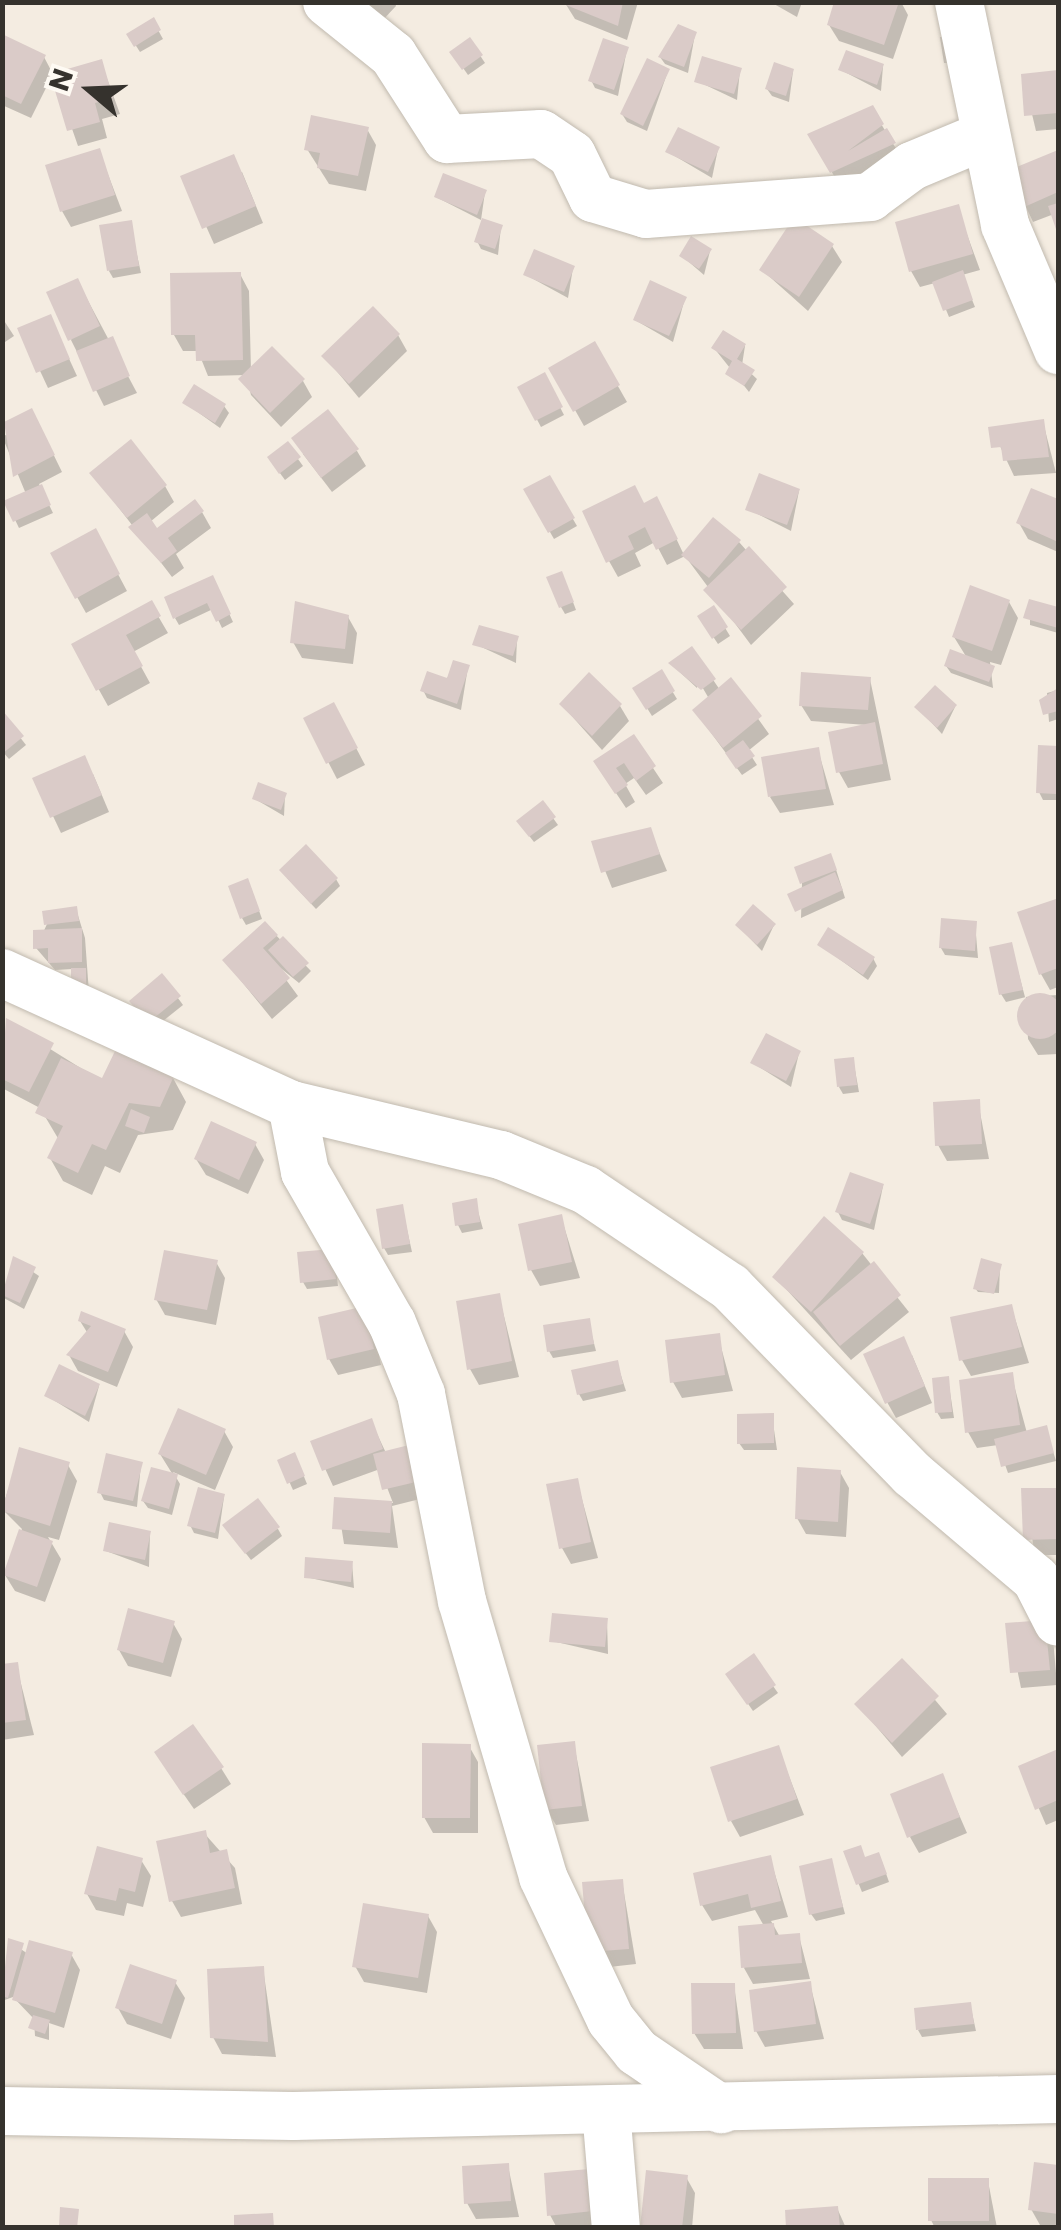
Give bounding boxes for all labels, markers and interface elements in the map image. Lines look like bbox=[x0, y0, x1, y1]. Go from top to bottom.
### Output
north arrow bbox=[40, 40, 140, 140]
text: N bbox=[39, 64, 83, 96]

